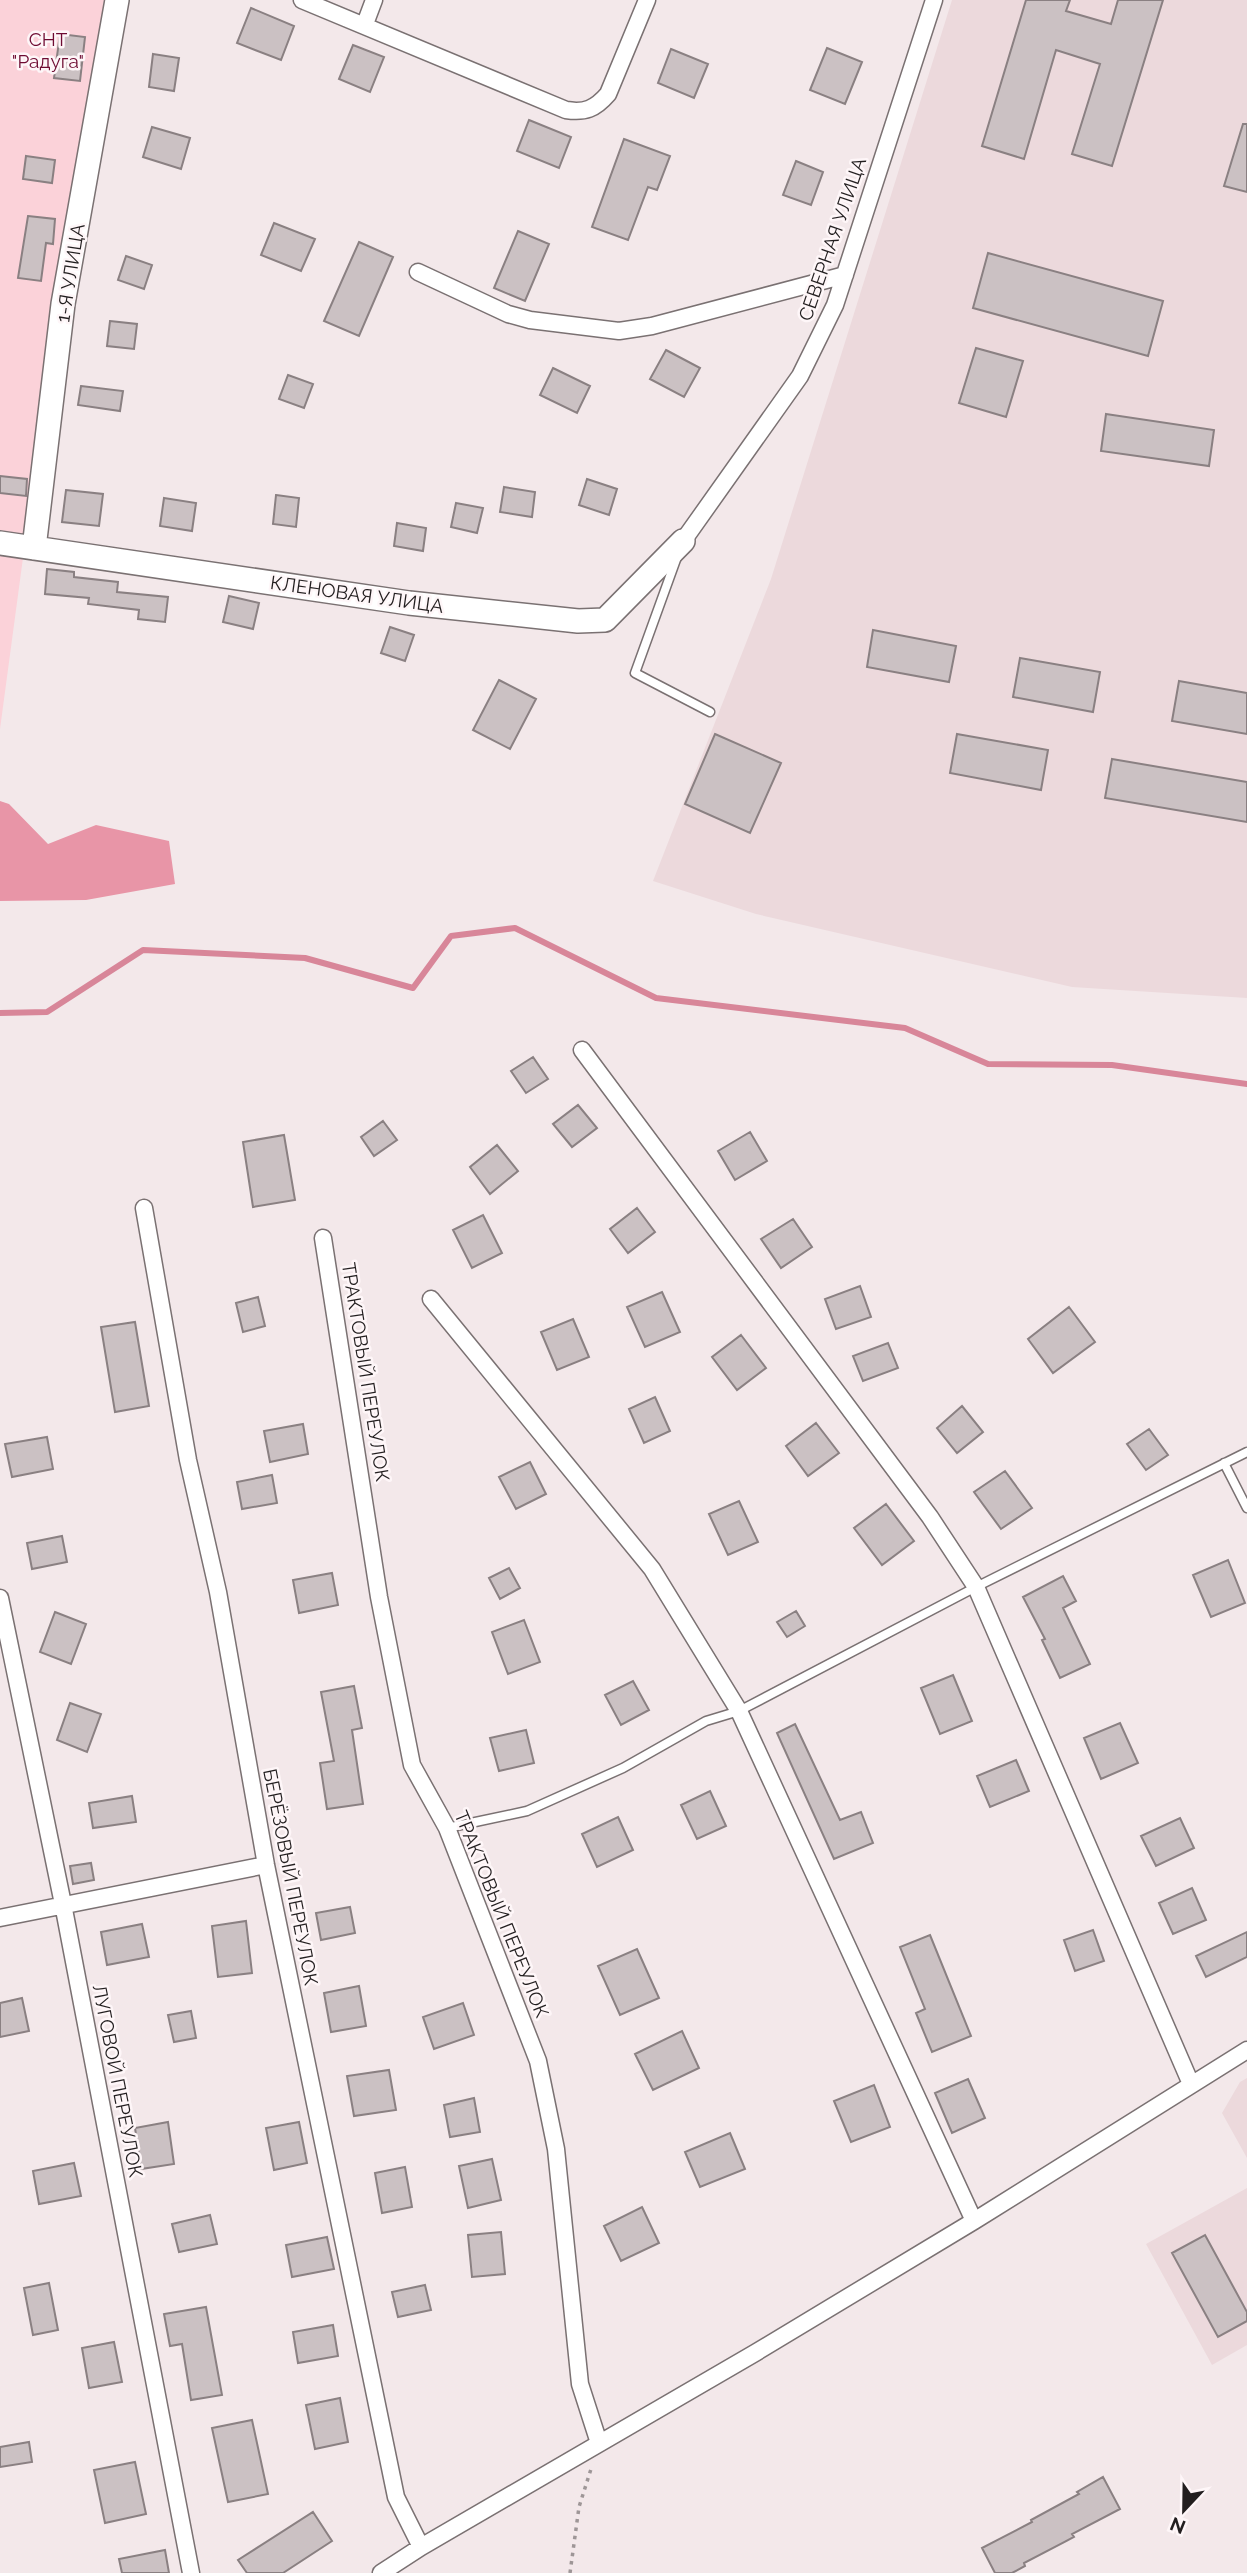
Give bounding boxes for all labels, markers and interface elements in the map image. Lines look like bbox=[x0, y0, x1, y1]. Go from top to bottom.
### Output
park label: СНТ "Радуга" bbox=[12, 28, 84, 72]
street label: СЕВЕРНАЯ УЛИЦА bbox=[794, 154, 870, 324]
street label: 1-Я УЛИЦА bbox=[51, 222, 89, 324]
street label: КЛЕНОВАЯ УЛИЦА bbox=[269, 571, 445, 617]
street label: ТРАКТОВЫЙ ПЕРЕУЛОК bbox=[338, 1261, 394, 1483]
street label: БЕРЁЗОВЫЙ ПЕРЕУЛОК bbox=[259, 1767, 323, 1987]
street label: ТРАКТОВЫЙ ПЕРЕУЛОК bbox=[450, 1807, 554, 2021]
street label: ЛУГОВОЙ ПЕРЕУЛОК bbox=[88, 1983, 148, 2179]
north arrow bbox=[1149, 2475, 1219, 2545]
text: N bbox=[1167, 2513, 1188, 2539]

